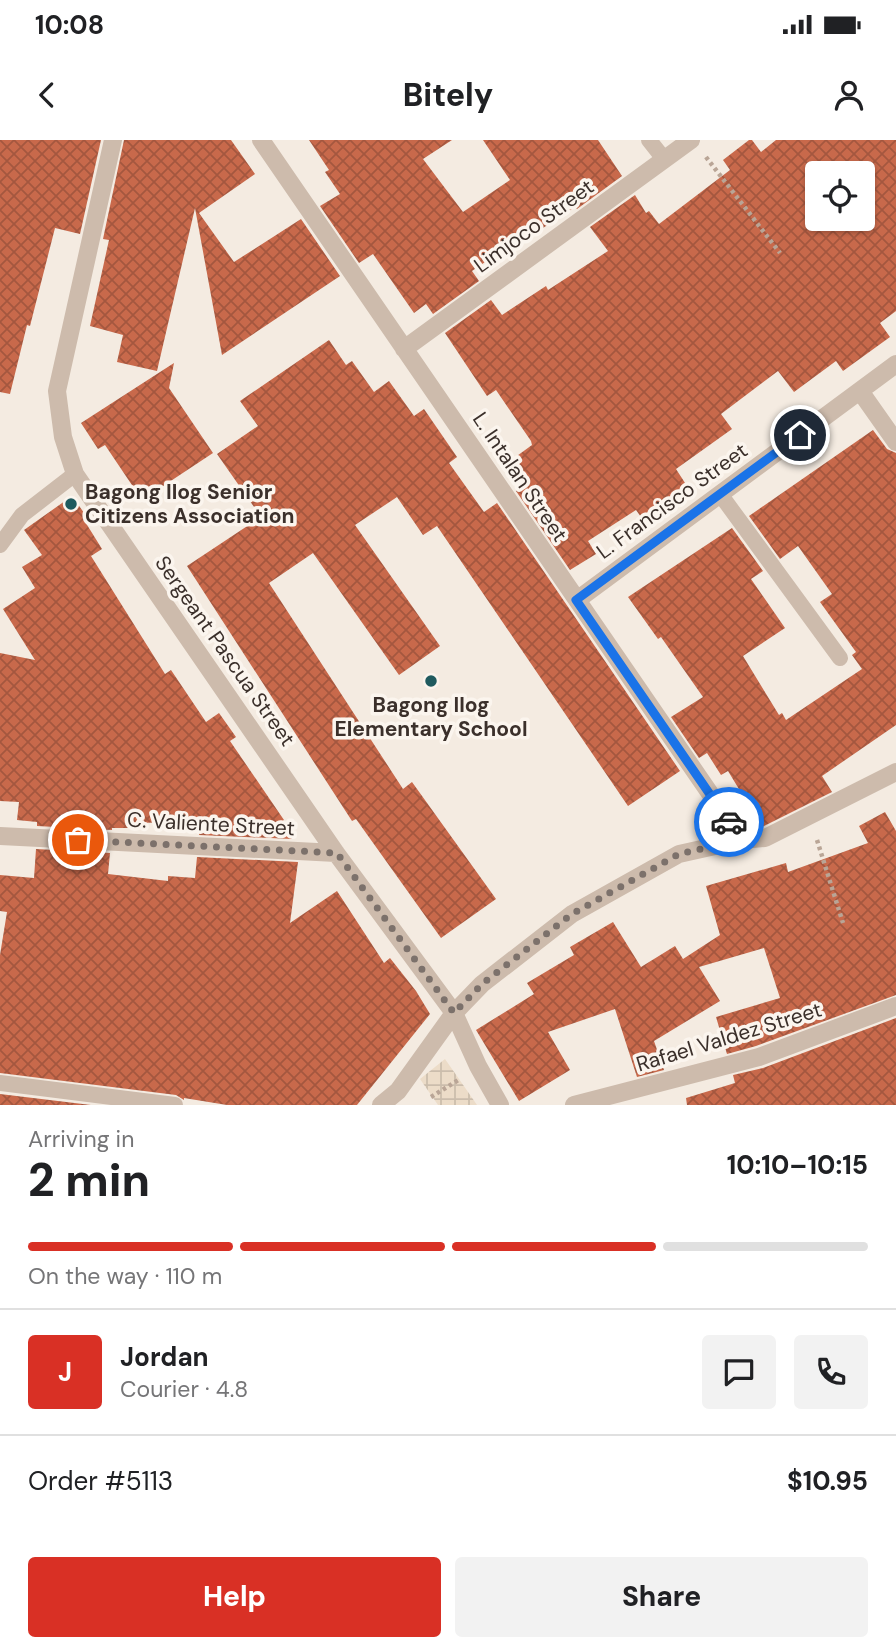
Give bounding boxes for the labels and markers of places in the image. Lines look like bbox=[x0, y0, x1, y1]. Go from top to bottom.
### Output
pin bbox=[770, 405, 830, 465]
place label: Bagong Ilog Senior Citizens Association bbox=[85, 478, 294, 530]
marker: Bagong Ilog Senior Citizens Association bbox=[63, 496, 79, 512]
marker: Bagong Ilog Elementary School bbox=[423, 673, 439, 689]
place label: Bagong Ilog Elementary School bbox=[334, 691, 528, 743]
pin bbox=[48, 810, 108, 870]

